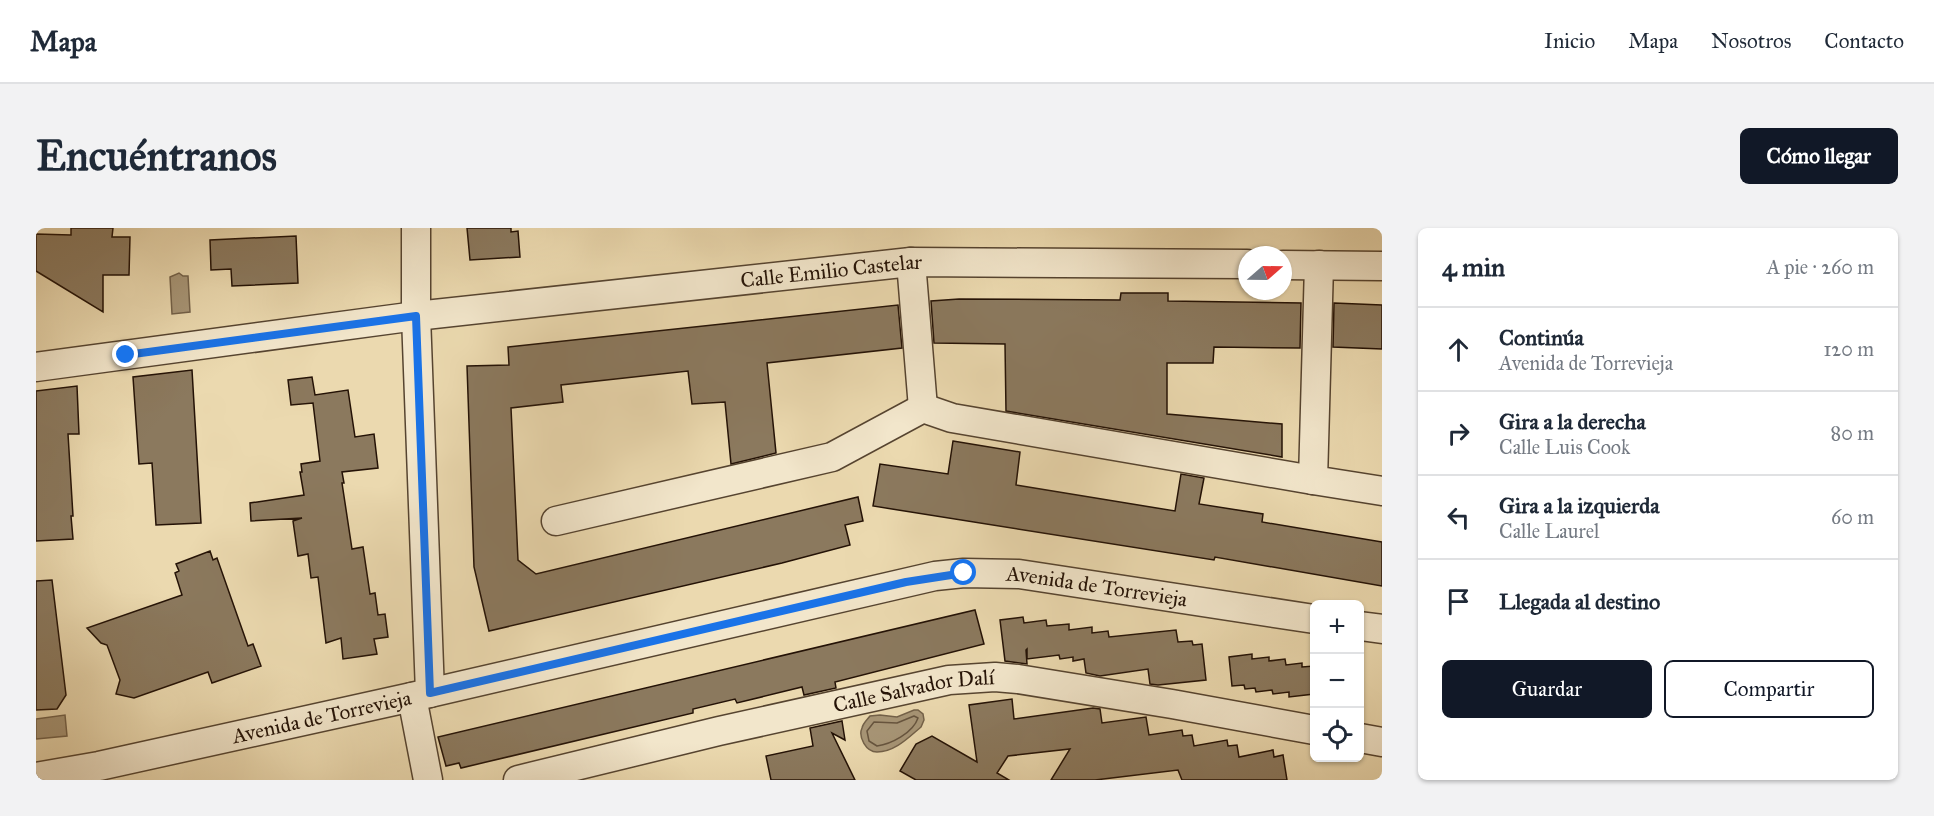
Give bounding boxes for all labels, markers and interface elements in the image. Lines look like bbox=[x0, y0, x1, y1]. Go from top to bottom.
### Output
text: Mapa bbox=[30, 24, 97, 59]
text: Inicio bbox=[1544, 28, 1595, 54]
text: Mapa bbox=[1628, 28, 1678, 54]
text: Nosotros bbox=[1711, 28, 1791, 54]
text: Contacto bbox=[1824, 28, 1904, 54]
button: Cómo llegar bbox=[1740, 128, 1898, 184]
text: Encuéntranos bbox=[36, 130, 277, 182]
north arrow bbox=[1238, 246, 1292, 300]
street label: Calle Emilio Castelar bbox=[739, 249, 922, 294]
text: 4 min bbox=[1442, 251, 1505, 283]
text: A pie · 260 m bbox=[1767, 255, 1874, 279]
text: Continúa bbox=[1499, 324, 1584, 351]
icon: ahead bbox=[1442, 333, 1475, 366]
text: 120 m bbox=[1823, 337, 1874, 361]
route end bbox=[112, 341, 138, 367]
text: Avenida de Torrevieja bbox=[1499, 351, 1673, 375]
text: Gira a la derecha bbox=[1499, 408, 1646, 435]
icon: right bbox=[1442, 417, 1475, 450]
text: 80 m bbox=[1831, 421, 1874, 445]
text: Calle Luis Cook bbox=[1499, 435, 1630, 459]
text: Gira a la izquierda bbox=[1499, 492, 1660, 519]
icon: left bbox=[1442, 501, 1475, 534]
text: 60 m bbox=[1831, 505, 1874, 529]
text: Calle Laurel bbox=[1499, 519, 1599, 543]
route start bbox=[950, 559, 976, 585]
street label: Avenida de Torrevieja bbox=[1005, 561, 1189, 613]
icon: arrive bbox=[1442, 585, 1475, 618]
text: Llegada al destino bbox=[1499, 588, 1660, 615]
map controls bbox=[1310, 600, 1364, 762]
button: + bbox=[1310, 600, 1364, 654]
button: − bbox=[1310, 654, 1364, 708]
button: Guardar bbox=[1442, 660, 1652, 718]
button: Compartir bbox=[1664, 660, 1874, 718]
street label: Calle Salvador Dalí bbox=[831, 664, 996, 718]
street label: Avenida de Torrevieja bbox=[229, 684, 414, 750]
button: locate bbox=[1310, 708, 1364, 762]

